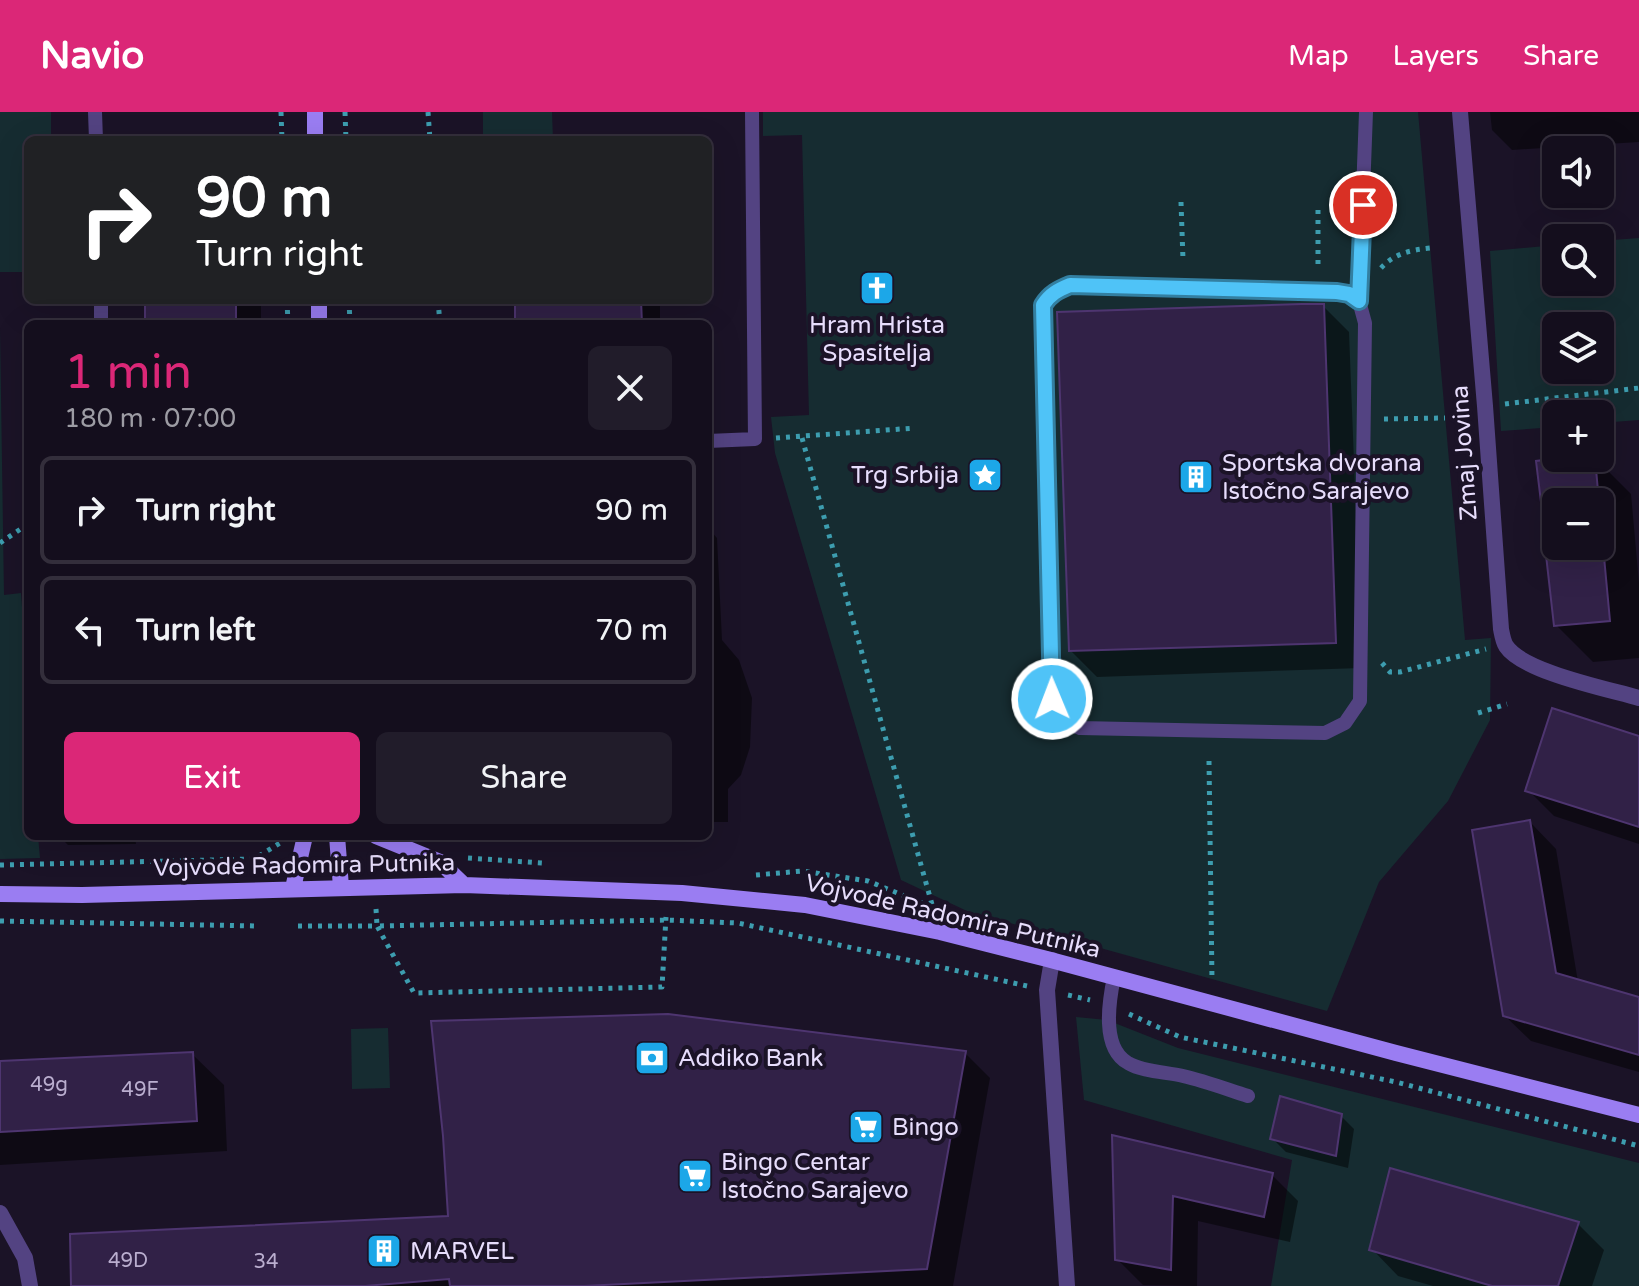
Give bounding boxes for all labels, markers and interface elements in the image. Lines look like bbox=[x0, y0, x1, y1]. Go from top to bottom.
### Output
text: Navio bbox=[40, 33, 144, 79]
text: Map bbox=[1288, 39, 1349, 73]
text: Layers bbox=[1393, 39, 1479, 73]
text: Share bbox=[1523, 39, 1599, 73]
map controls bbox=[1542, 136, 1614, 560]
button: sound bbox=[1542, 136, 1614, 208]
text: 90 m bbox=[196, 165, 332, 232]
icon: right bbox=[64, 168, 168, 272]
pin bbox=[1329, 171, 1397, 239]
icon: arrive bbox=[1341, 183, 1385, 227]
button: search bbox=[1542, 224, 1614, 296]
text: Turn right bbox=[196, 233, 363, 276]
church icon: Hram Hrista Spasitelja bbox=[858, 269, 896, 307]
place label: Hram Hrista Spasitelja bbox=[809, 311, 945, 368]
button: layers bbox=[1542, 312, 1614, 384]
text: 1 min bbox=[64, 344, 192, 402]
button: close bbox=[588, 346, 672, 430]
street label: Zmaj Jovina bbox=[1445, 384, 1484, 522]
button: + bbox=[1542, 400, 1614, 472]
text: 180 m · 07:00 bbox=[64, 403, 236, 434]
place label: Sportska dvorana Istočno Sarajevo bbox=[1222, 449, 1422, 506]
place icon: Trg Srbija bbox=[966, 456, 1004, 494]
building icon: Sportska dvorana Istočno Sarajevo bbox=[1177, 458, 1215, 496]
place label: Trg Srbija bbox=[851, 461, 959, 490]
icon: right bbox=[68, 488, 112, 532]
button: − bbox=[1542, 488, 1614, 560]
text: Turn right bbox=[136, 492, 276, 529]
text: 90 m bbox=[595, 492, 668, 529]
icon: left bbox=[68, 608, 112, 652]
text: Turn left bbox=[136, 612, 255, 649]
text: 70 m bbox=[595, 612, 668, 649]
position arrow bbox=[1010, 657, 1094, 741]
button: Exit bbox=[64, 732, 360, 824]
button: Share bbox=[376, 732, 672, 824]
street label: Vojvode Radomira Putnika bbox=[153, 848, 455, 883]
street label: Vojvode Radomira Putnika bbox=[802, 868, 1103, 965]
bank icon: Addiko Bank bbox=[633, 1039, 671, 1077]
place label: Addiko Bank bbox=[678, 1044, 823, 1073]
house number: 49g bbox=[30, 1073, 68, 1097]
house number: 49F bbox=[121, 1078, 159, 1102]
supermarket icon: Bingo bbox=[847, 1108, 885, 1146]
place label: Bingo bbox=[892, 1113, 959, 1142]
place label: Bingo Centar Istočno Sarajevo bbox=[721, 1148, 909, 1205]
supermarket icon: Bingo Centar Istočno Sarajevo bbox=[676, 1157, 714, 1195]
building icon: MARVEL bbox=[365, 1232, 403, 1270]
place label: MARVEL bbox=[410, 1237, 514, 1266]
house number: 49D bbox=[108, 1249, 148, 1273]
house number: 34 bbox=[253, 1250, 279, 1274]

